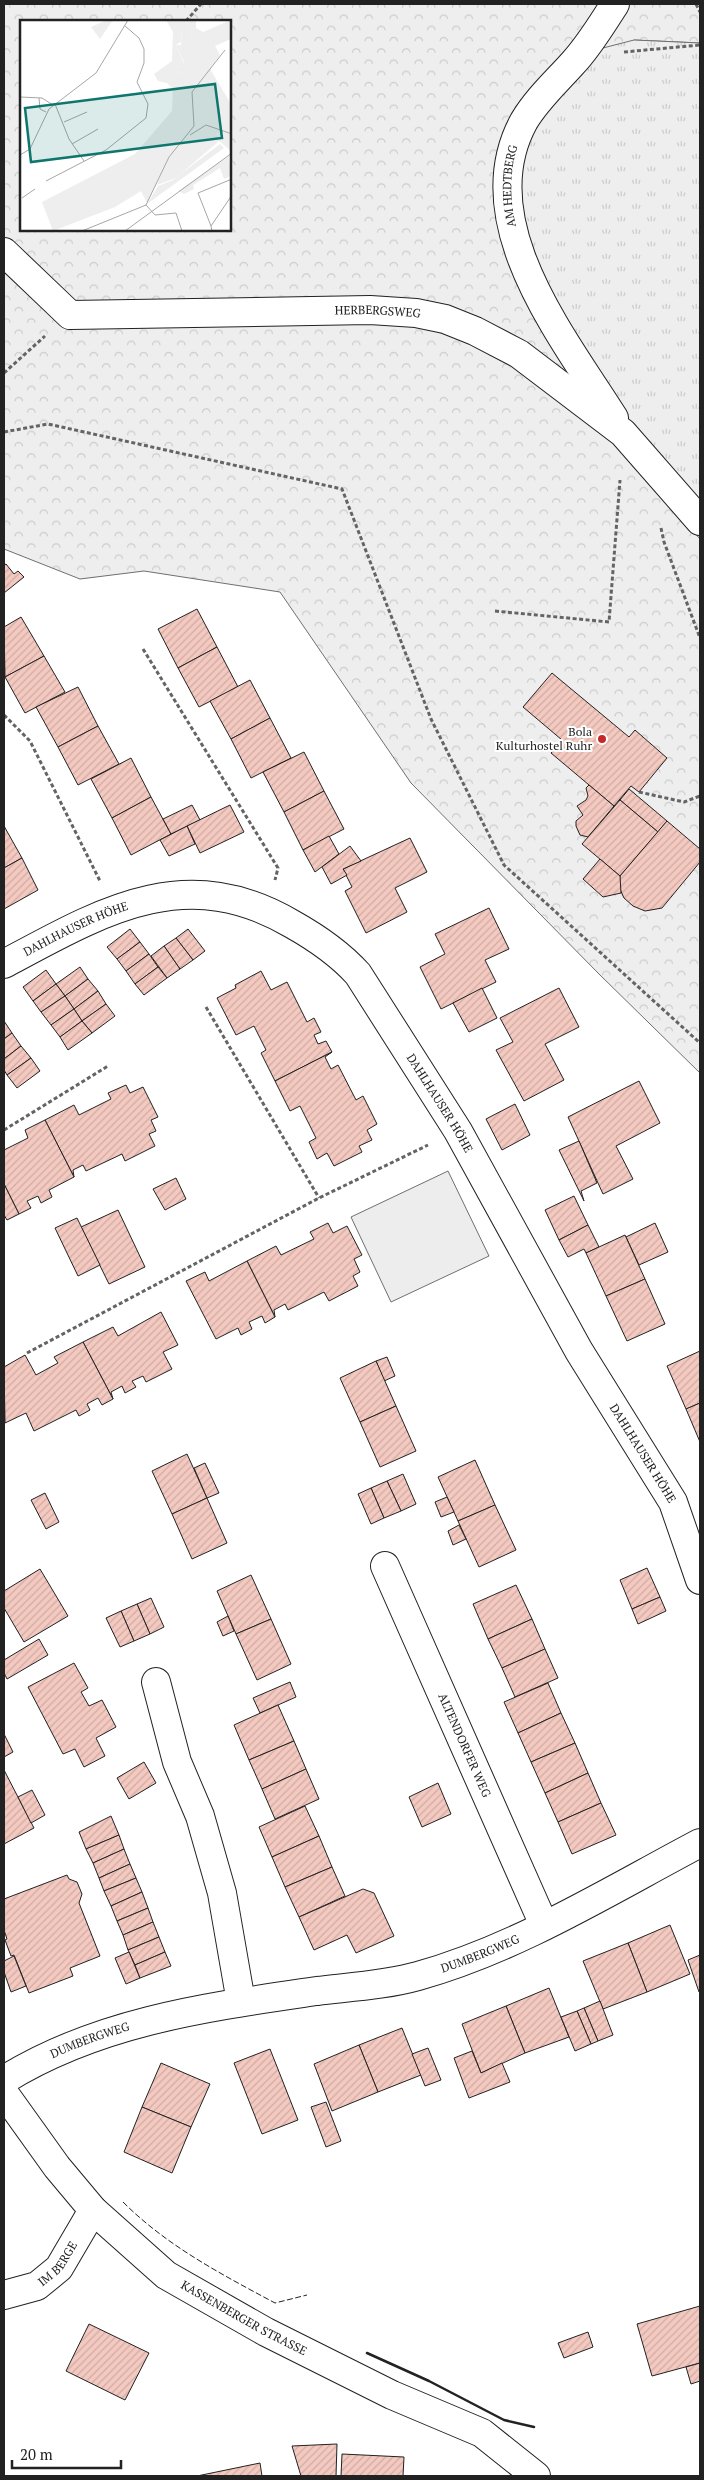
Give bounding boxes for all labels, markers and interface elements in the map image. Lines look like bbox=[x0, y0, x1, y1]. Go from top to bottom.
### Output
inset map bbox=[20, 20, 231, 231]
street label: AM HEDTBERG bbox=[499, 142, 520, 229]
street label: HERBERGSWEG bbox=[334, 302, 423, 321]
place label: Bola Kulturhostel Ruhr bbox=[496, 724, 592, 753]
marker: Bola Kulturhostel Ruhr bbox=[596, 733, 608, 745]
street label: DAHLHAUSER HÖHE bbox=[21, 898, 130, 959]
street label: DAHLHAUSER HÖHE bbox=[404, 1051, 476, 1155]
street label: DAHLHAUSER HÖHE bbox=[607, 1401, 680, 1506]
street label: ALTENDORFER WEG bbox=[435, 1691, 495, 1800]
street label: DUMBERGWEG bbox=[439, 1931, 522, 1976]
street label: DUMBERGWEG bbox=[48, 2018, 132, 2061]
street label: IM BERGE bbox=[35, 2238, 80, 2289]
street label: KASSENBERGER STRASSE bbox=[179, 2277, 310, 2358]
scale bar bbox=[12, 2438, 121, 2470]
text: 20 m bbox=[20, 2444, 53, 2464]

